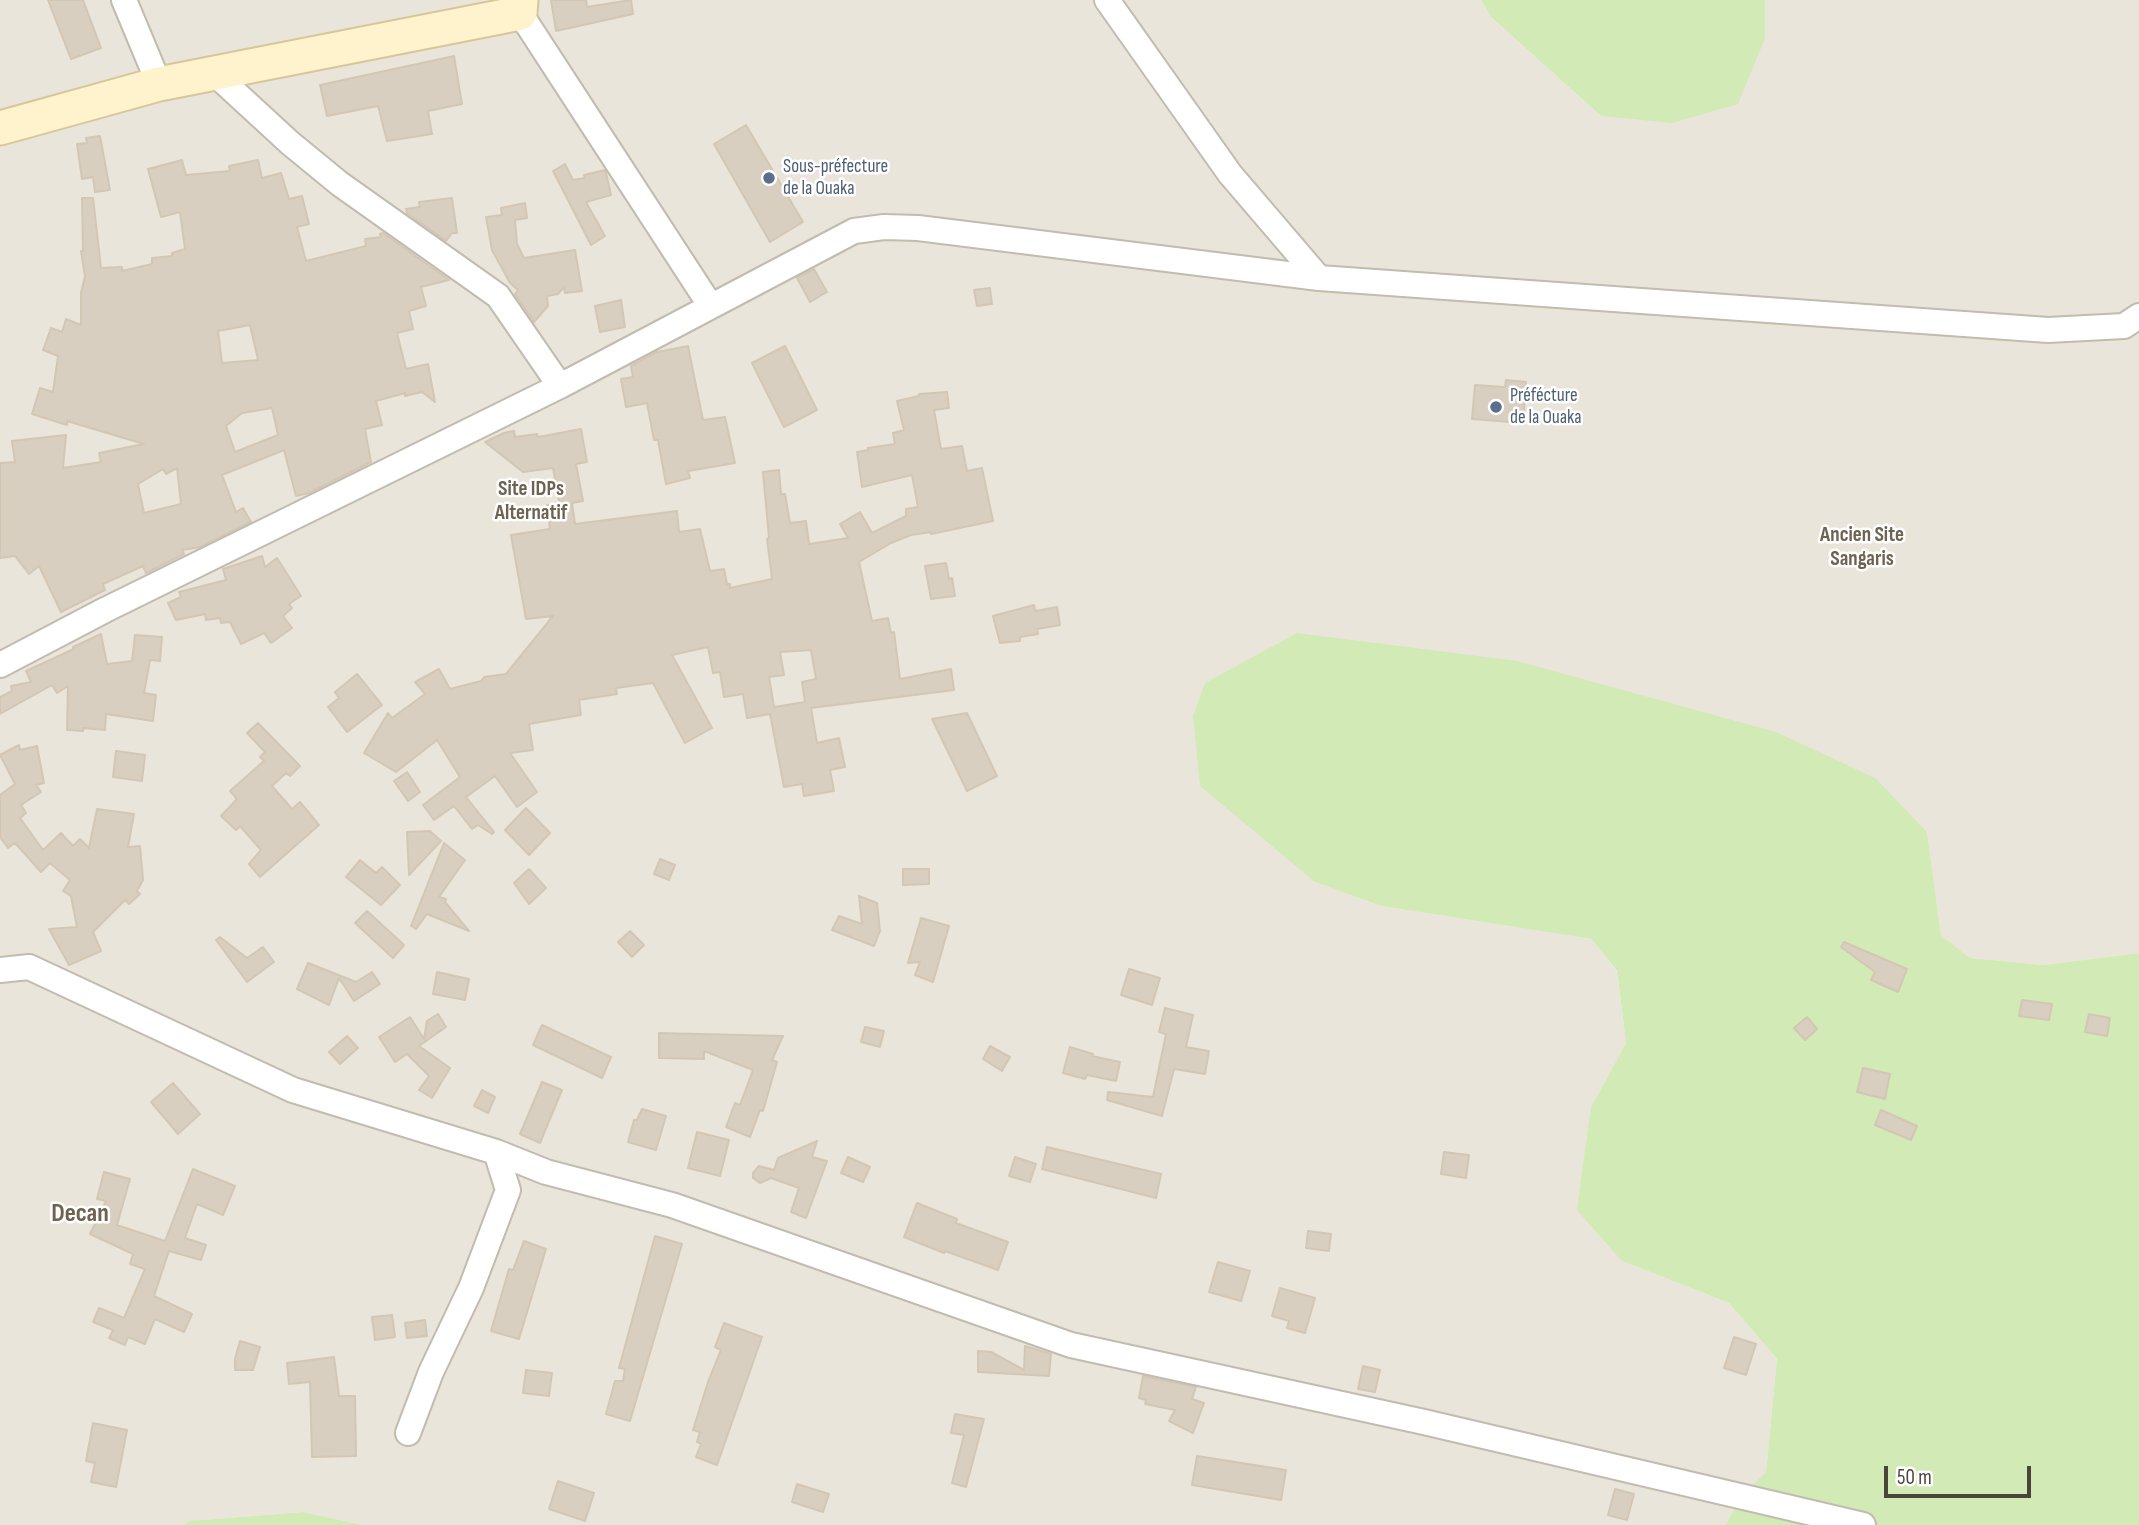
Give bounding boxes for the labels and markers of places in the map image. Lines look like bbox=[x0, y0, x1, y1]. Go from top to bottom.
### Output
place label: Sous-préfecture de la Ouaka bbox=[783, 156, 888, 200]
marker: Sous-préfecture de la Ouaka bbox=[761, 170, 777, 186]
place label: Préfécture de la Ouaka bbox=[1510, 385, 1582, 429]
marker: Préfécture de la Ouaka bbox=[1488, 399, 1504, 415]

